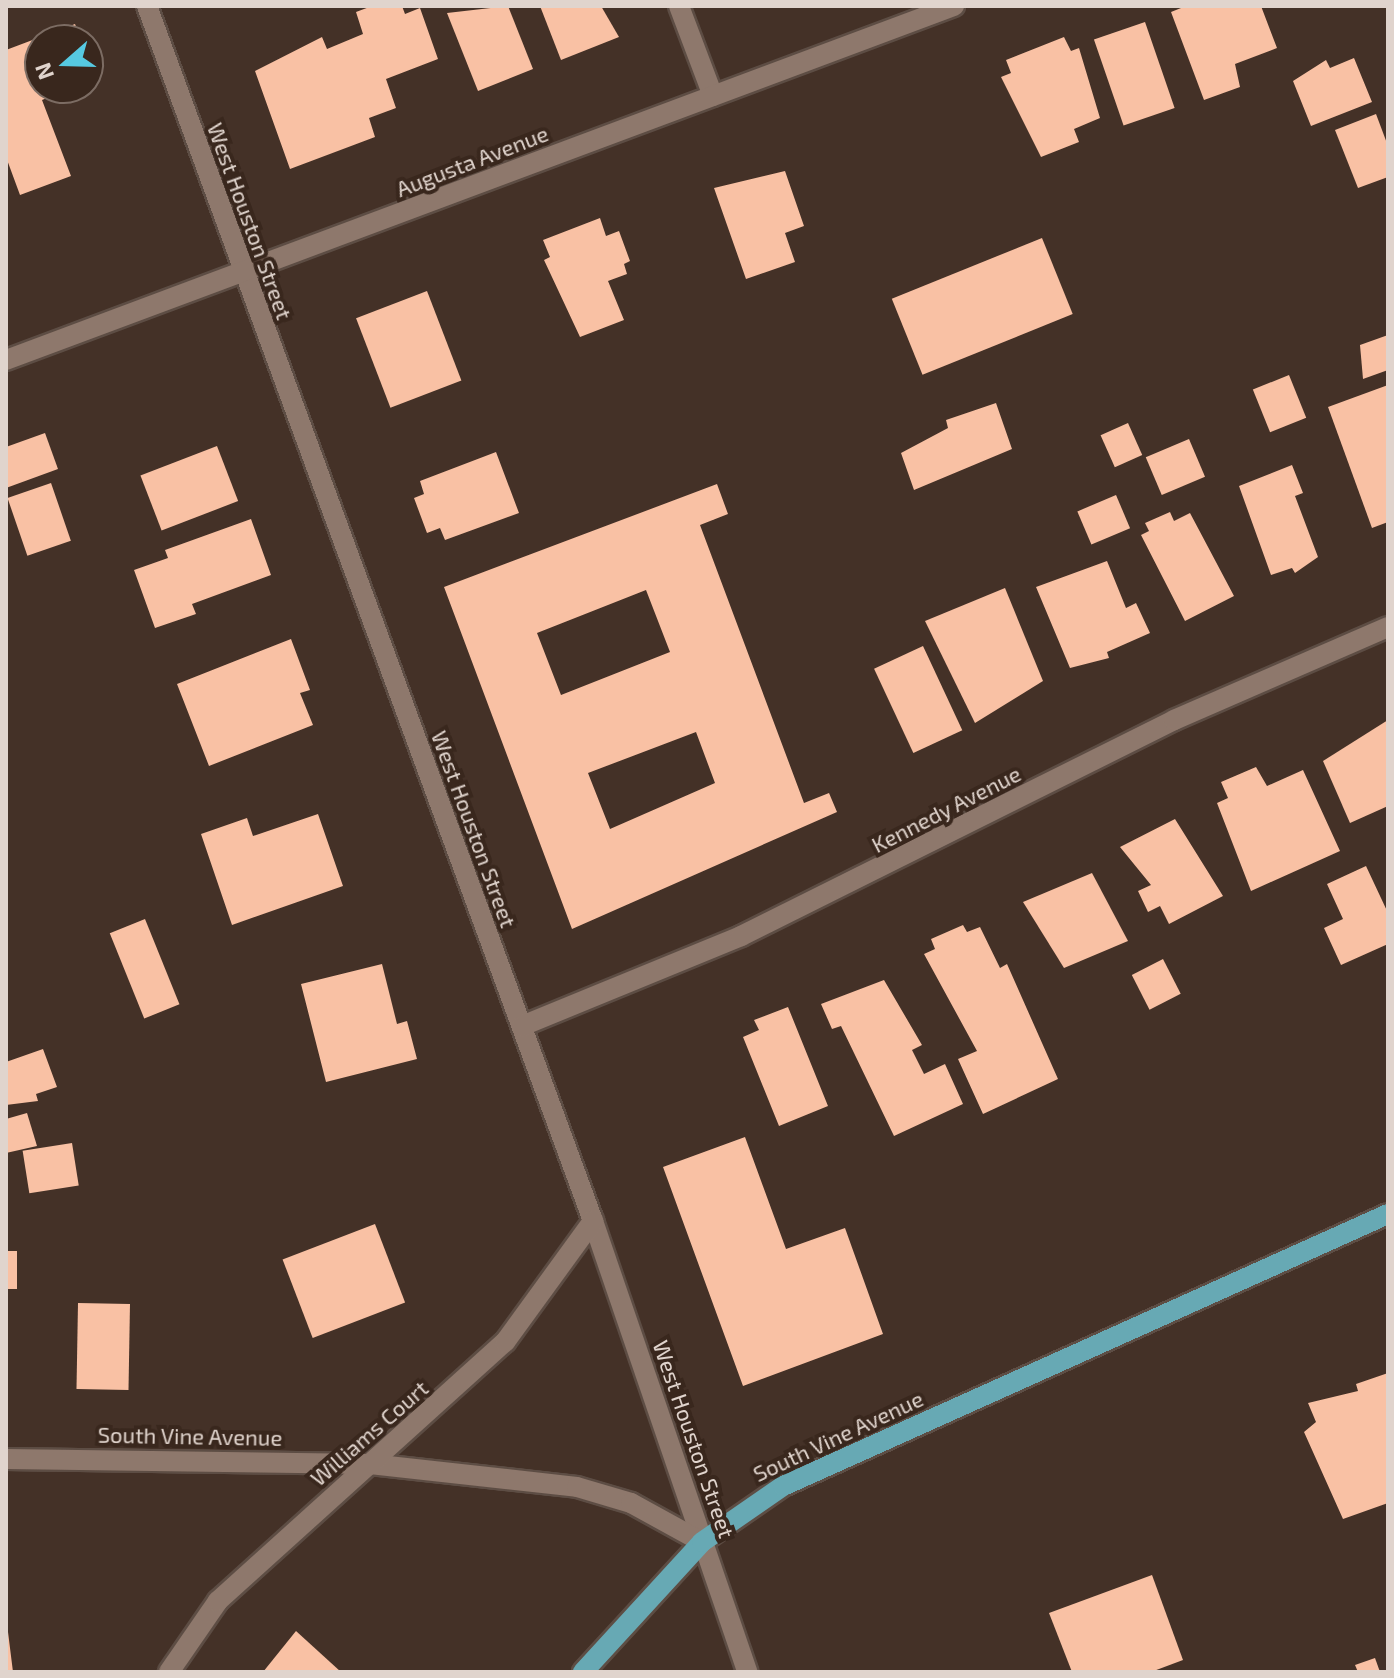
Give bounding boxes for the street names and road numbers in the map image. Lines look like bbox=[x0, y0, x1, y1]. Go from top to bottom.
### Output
street label: West Houston Street bbox=[202, 119, 298, 323]
street label: Augusta Avenue bbox=[392, 120, 552, 202]
street label: West Houston Street bbox=[426, 727, 522, 931]
street label: Kennedy Avenue bbox=[867, 760, 1025, 858]
street label: West Houston Street bbox=[648, 1337, 740, 1541]
street label: Williams Court bbox=[305, 1375, 433, 1491]
street label: South Vine Avenue bbox=[748, 1385, 928, 1487]
street label: South Vine Avenue bbox=[97, 1421, 283, 1451]

